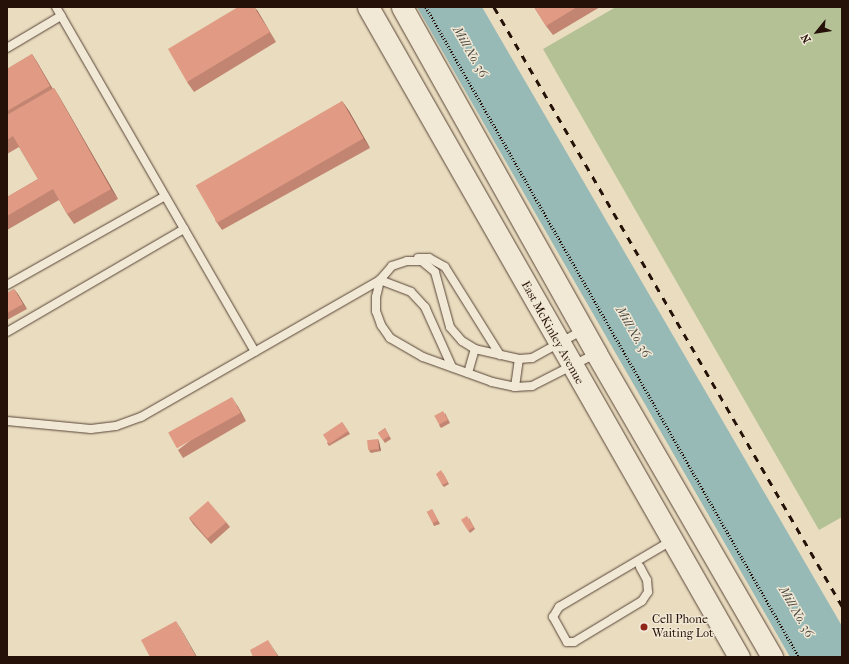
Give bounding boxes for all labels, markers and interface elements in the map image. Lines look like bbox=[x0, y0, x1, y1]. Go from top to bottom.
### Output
north arrow bbox=[797, 12, 837, 52]
water label: Mill No. 36 bbox=[449, 23, 491, 81]
text: N bbox=[798, 31, 814, 45]
street label: East McKinley Avenue bbox=[518, 279, 586, 387]
water label: Mill No. 36 bbox=[612, 303, 654, 361]
water label: Mill No. 36 bbox=[775, 583, 817, 641]
place label: Cell Phone Waiting Lot bbox=[652, 613, 713, 641]
marker: Cell Phone Waiting Lot bbox=[639, 622, 649, 632]

